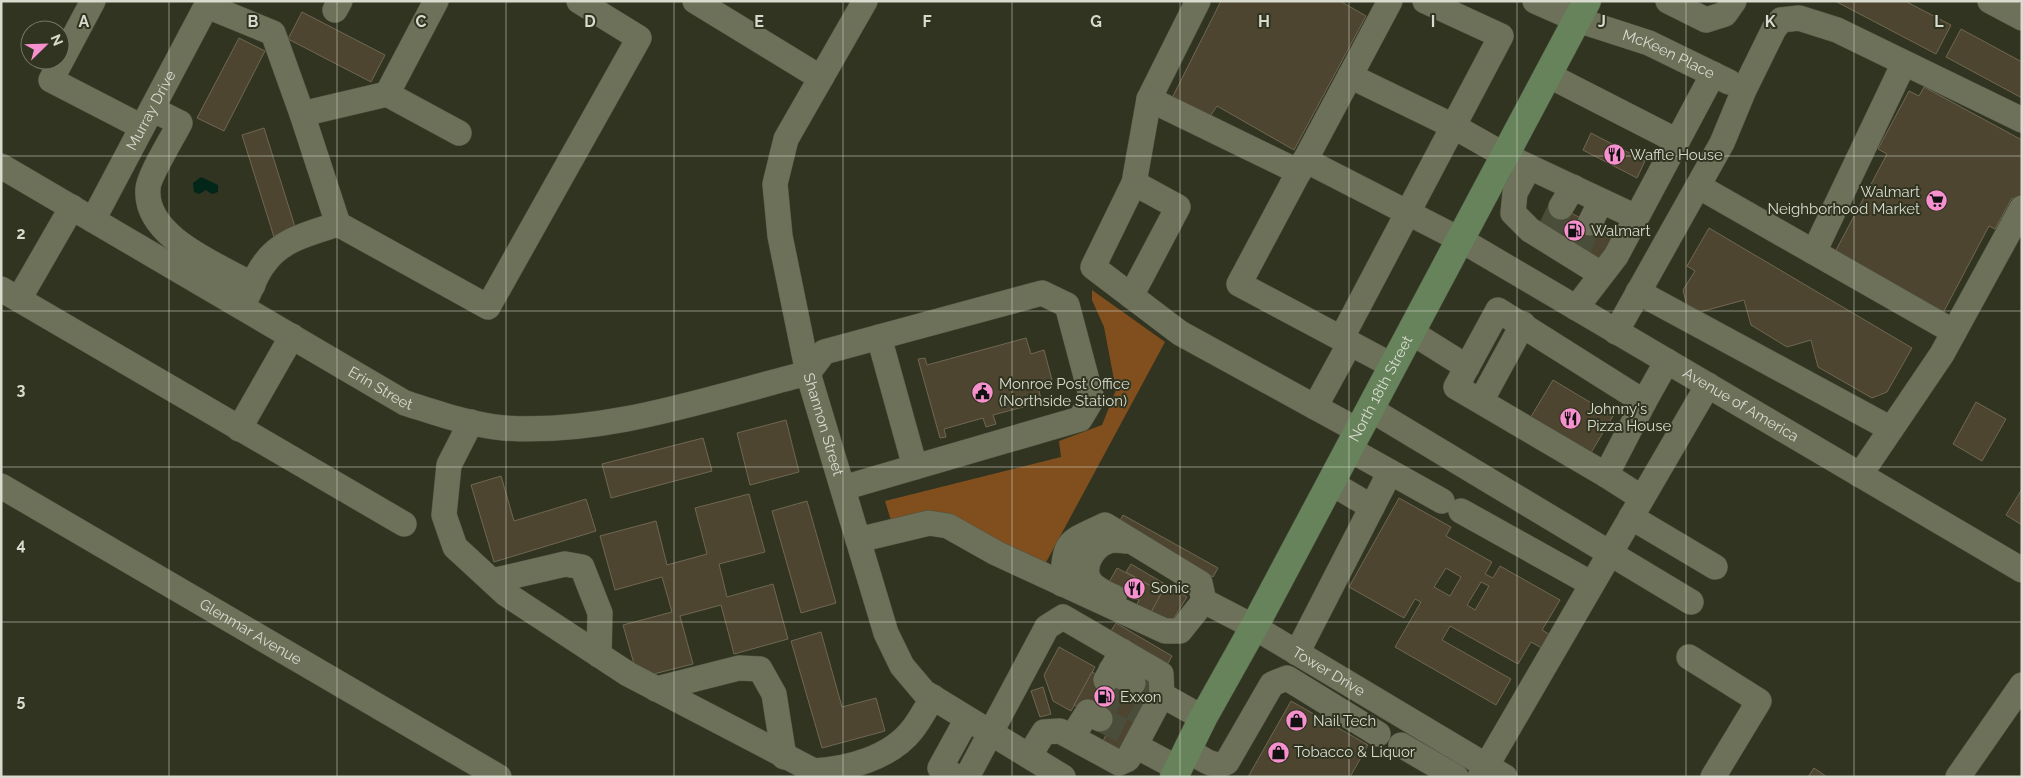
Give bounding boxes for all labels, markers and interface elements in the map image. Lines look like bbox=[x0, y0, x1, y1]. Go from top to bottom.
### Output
text: A bbox=[79, 12, 90, 31]
text: B bbox=[248, 12, 259, 31]
text: C bbox=[416, 12, 427, 31]
text: D bbox=[584, 12, 596, 31]
text: E bbox=[754, 12, 764, 31]
text: F bbox=[922, 12, 932, 31]
text: G bbox=[1090, 12, 1102, 31]
text: H bbox=[1258, 12, 1270, 31]
text: I bbox=[1431, 12, 1435, 31]
text: J bbox=[1598, 12, 1606, 31]
text: K bbox=[1765, 12, 1776, 31]
text: L bbox=[1934, 12, 1944, 31]
north arrow bbox=[20, 20, 70, 70]
street label: McKeen Place bbox=[1620, 26, 1718, 83]
text: N bbox=[48, 32, 66, 48]
street label: Murray Drive bbox=[123, 67, 180, 153]
restaurant icon: Waffle House bbox=[1602, 143, 1626, 167]
place label: Waffle House bbox=[1630, 146, 1723, 164]
place label: Walmart Neighborhood Market bbox=[1767, 183, 1920, 218]
supermarket icon: Walmart Neighborhood Market bbox=[1924, 189, 1948, 213]
fuel station icon: Walmart bbox=[1563, 219, 1587, 243]
place label: Walmart bbox=[1591, 222, 1650, 240]
text: 2 bbox=[16, 224, 26, 243]
street label: North 18th Street bbox=[1345, 332, 1416, 445]
street label: Erin Street bbox=[345, 363, 415, 414]
street label: Avenue of America bbox=[1680, 364, 1802, 446]
street label: Shannon Street bbox=[799, 371, 847, 478]
place label: Monroe Post Office (Northside Station) bbox=[999, 375, 1130, 410]
text: 3 bbox=[17, 380, 26, 399]
public building icon: Monroe Post Office (Northside Station) bbox=[971, 381, 995, 405]
place label: Johnny's Pizza House bbox=[1587, 400, 1671, 435]
restaurant icon: Johnny's Pizza House bbox=[1559, 406, 1583, 430]
text: 4 bbox=[16, 535, 26, 554]
restaurant icon: Sonic bbox=[1123, 576, 1147, 600]
place label: Sonic bbox=[1151, 579, 1189, 597]
street label: Glenmar Avenue bbox=[196, 595, 305, 669]
street label: Tower Drive bbox=[1289, 643, 1368, 700]
fuel station icon: Exxon bbox=[1092, 685, 1116, 709]
place label: Exxon bbox=[1120, 688, 1162, 706]
text: 5 bbox=[17, 691, 26, 710]
shop icon: Nail Tech bbox=[1285, 709, 1309, 733]
place label: Nail Tech bbox=[1313, 712, 1376, 730]
shop icon: Tobacco & Liquor bbox=[1266, 740, 1290, 764]
place label: Tobacco & Liquor bbox=[1294, 743, 1416, 761]

